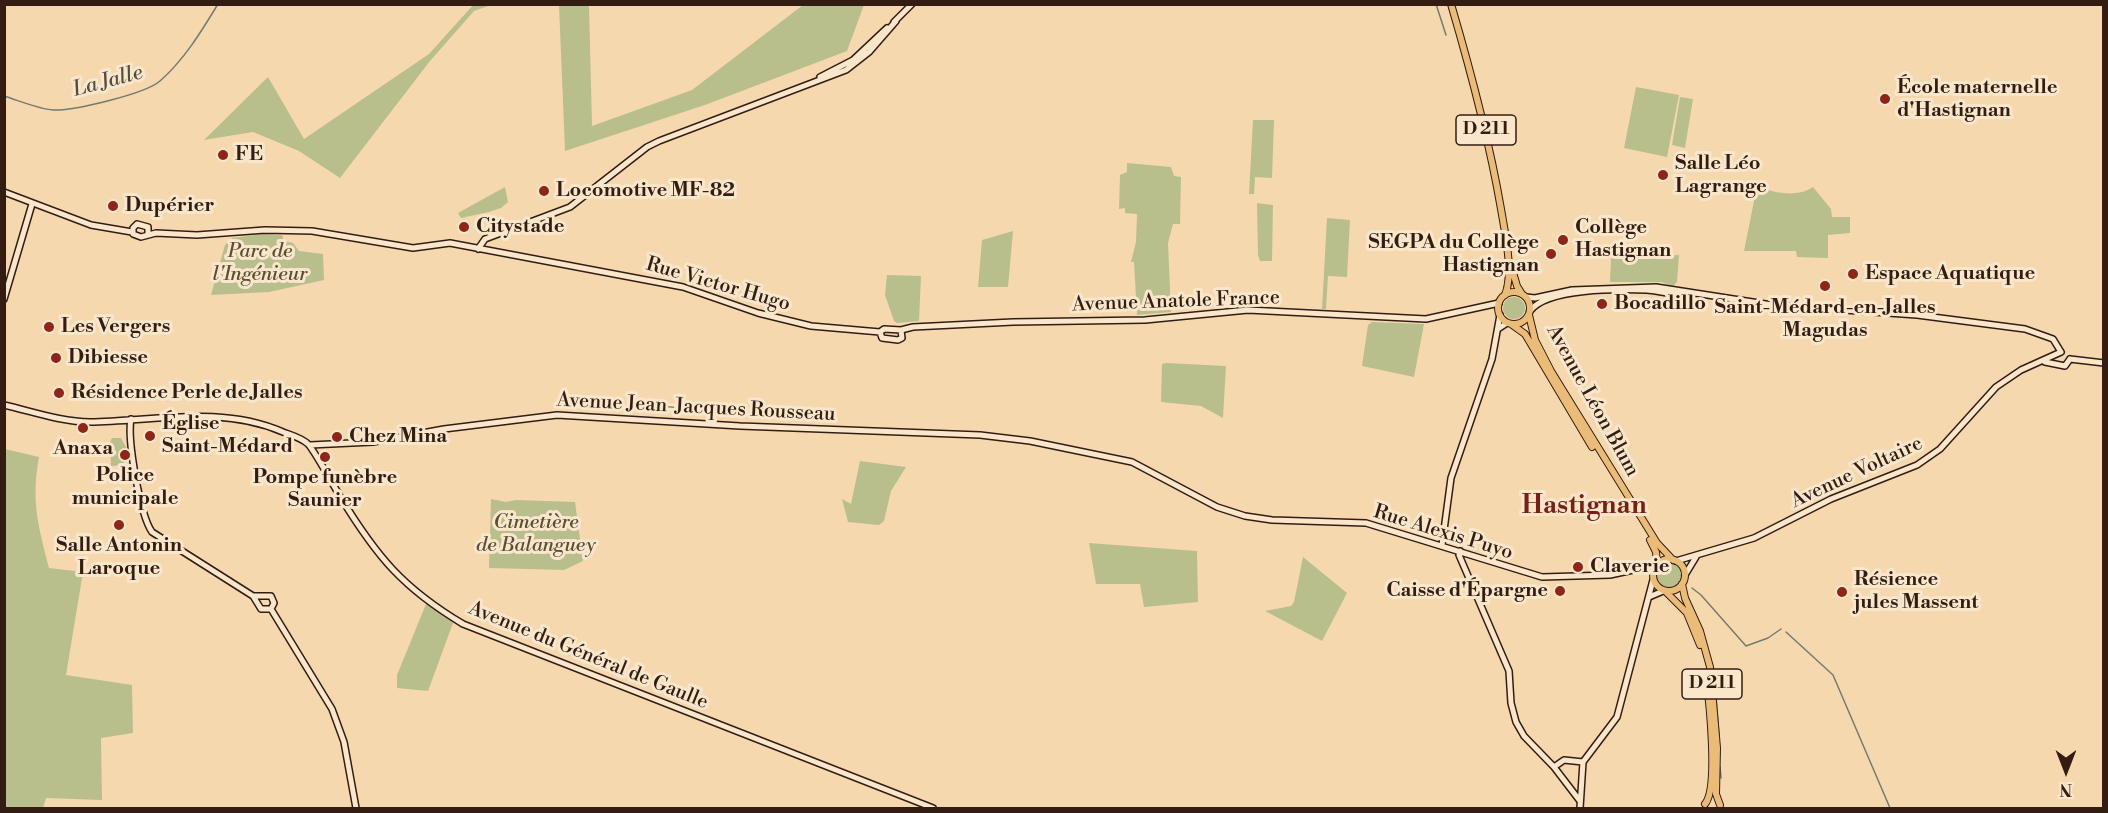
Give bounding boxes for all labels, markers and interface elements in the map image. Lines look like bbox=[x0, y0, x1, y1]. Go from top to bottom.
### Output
water label: La Jalle bbox=[70, 61, 146, 103]
place label: École maternelle d'Hastignan bbox=[1897, 76, 2057, 123]
marker: École maternelle d'Hastignan bbox=[1878, 92, 1892, 106]
road number: D 211 bbox=[1456, 115, 1516, 145]
place label: FE bbox=[235, 143, 263, 167]
marker: FE bbox=[216, 148, 230, 162]
place label: Salle Léo Lagrange bbox=[1675, 152, 1767, 199]
marker: Salle Léo Lagrange bbox=[1656, 168, 1670, 182]
place label: Locomotive MF-82 bbox=[556, 179, 735, 203]
marker: Locomotive MF-82 bbox=[537, 184, 551, 198]
place label: Dupérier bbox=[125, 194, 214, 218]
marker: Dupérier bbox=[106, 199, 120, 213]
place label: Citystade bbox=[476, 215, 564, 239]
place label: Collège Hastignan bbox=[1575, 216, 1671, 263]
marker: Citystade bbox=[457, 220, 471, 234]
place label: SEGPA du Collège Hastignan bbox=[1368, 231, 1539, 278]
marker: Collège Hastignan bbox=[1556, 233, 1570, 247]
park label: Parc de l'Ingénieur bbox=[212, 240, 308, 287]
marker: SEGPA du Collège Hastignan bbox=[1544, 247, 1558, 261]
street label: Rue Victor Hugo bbox=[643, 253, 793, 317]
place label: Espace Aquatique bbox=[1865, 262, 2035, 286]
marker: Espace Aquatique bbox=[1846, 267, 1860, 281]
marker: Saint-Médard-en-Jalles Magudas bbox=[1818, 279, 1832, 293]
street label: Avenue Anatole France bbox=[1072, 286, 1280, 318]
place label: Bocadillo bbox=[1614, 292, 1706, 316]
place label: Saint-Médard-en-Jalles Magudas bbox=[1714, 296, 1936, 343]
marker: Bocadillo bbox=[1595, 297, 1609, 311]
place label: Les Vergers bbox=[61, 315, 170, 339]
marker: Les Vergers bbox=[42, 320, 56, 334]
street label: Avenue Léon Blum bbox=[1540, 321, 1644, 481]
place label: Dibiesse bbox=[68, 346, 148, 370]
marker: Dibiesse bbox=[49, 351, 63, 365]
place label: Résidence Perle de Jalles bbox=[71, 381, 303, 405]
marker: Résidence Perle de Jalles bbox=[52, 386, 66, 400]
street label: Avenue Jean-Jacques Rousseau bbox=[556, 389, 836, 427]
place label: Église Saint-Médard bbox=[162, 412, 293, 459]
marker: Anaxa bbox=[76, 421, 90, 435]
place label: Chez Mina bbox=[349, 425, 447, 449]
marker: Église Saint-Médard bbox=[143, 429, 157, 443]
marker: Chez Mina bbox=[330, 430, 344, 444]
street label: Avenue Voltaire bbox=[1787, 432, 1927, 514]
place label: Anaxa bbox=[53, 437, 113, 461]
marker: Police municipale bbox=[118, 448, 132, 462]
marker: Pompe funèbre Saunier bbox=[318, 450, 332, 464]
place label: Police municipale bbox=[72, 464, 178, 511]
place label: Pompe funèbre Saunier bbox=[253, 466, 397, 513]
district label: Hastignan bbox=[1521, 491, 1647, 523]
street label: Rue Alexis Puyo bbox=[1370, 500, 1516, 566]
park label: Cimetière de Balanguey bbox=[476, 511, 596, 558]
marker: Salle Antonin Laroque bbox=[112, 518, 126, 532]
place label: Salle Antonin Laroque bbox=[56, 534, 182, 581]
place label: Claverie bbox=[1590, 555, 1669, 579]
marker: Claverie bbox=[1571, 560, 1585, 574]
place label: Résience jules Massent bbox=[1854, 568, 1978, 615]
place label: Caisse d'Épargne bbox=[1386, 579, 1548, 603]
marker: Caisse d'Épargne bbox=[1553, 584, 1567, 598]
marker: Résience jules Massent bbox=[1835, 585, 1849, 599]
street label: Avenue du Général de Gaulle bbox=[465, 597, 711, 715]
road number: D 211 bbox=[1682, 669, 1742, 699]
north arrow bbox=[2036, 741, 2096, 801]
text: N bbox=[2060, 779, 2072, 799]

